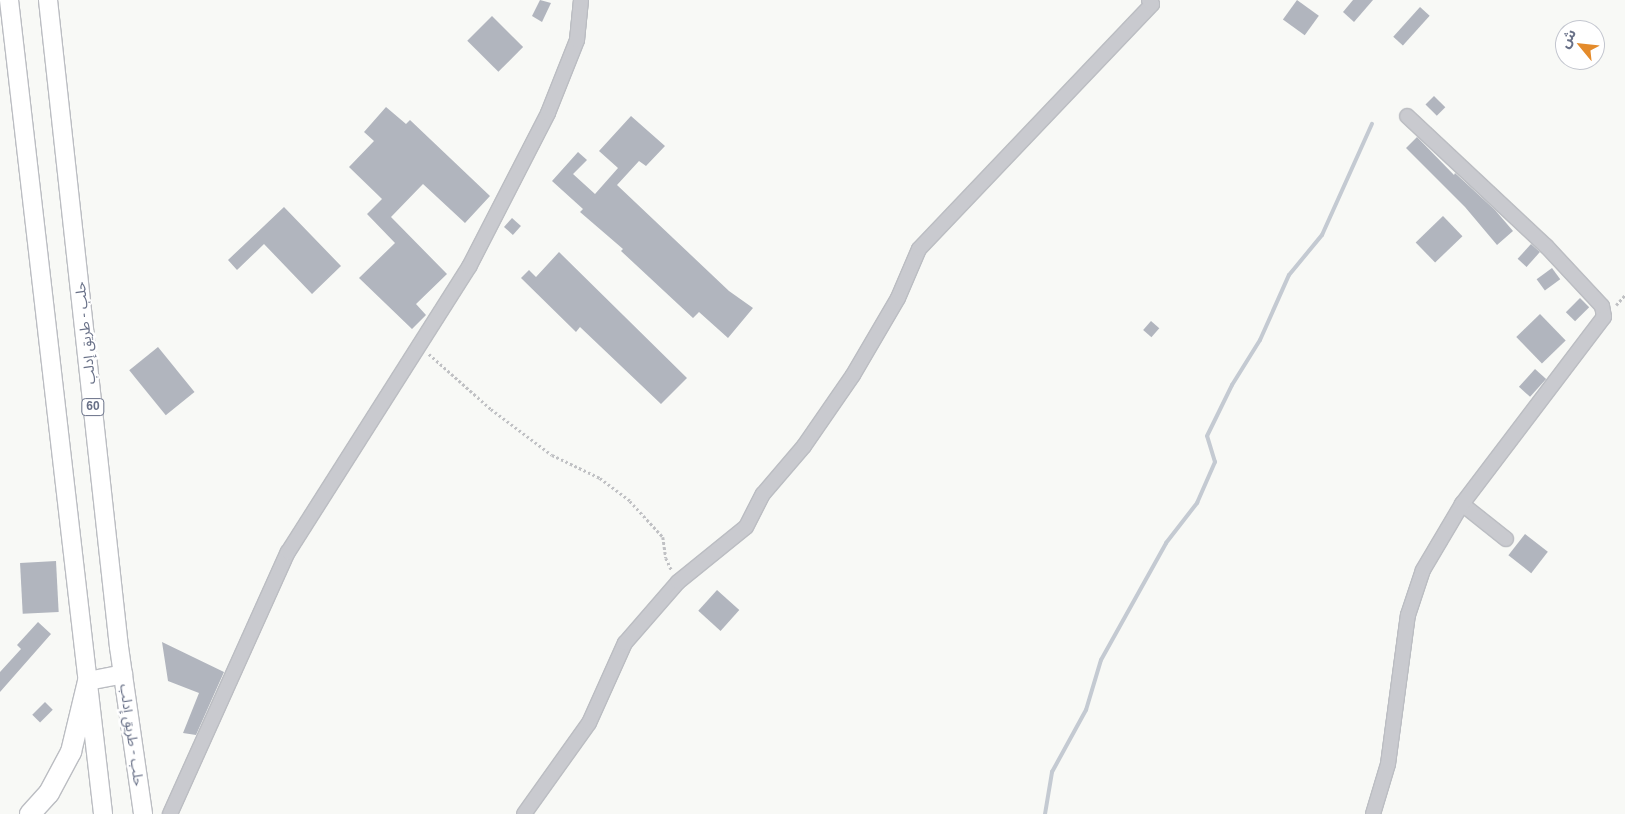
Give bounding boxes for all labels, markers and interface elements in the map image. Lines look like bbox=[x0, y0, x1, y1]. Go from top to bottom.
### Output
north arrow bbox=[1555, 20, 1605, 70]
text: ش bbox=[1556, 26, 1579, 51]
street label: حلب - طريق إدلب bbox=[71, 281, 99, 385]
road number: 60 bbox=[80, 398, 106, 417]
street label: حلب - طريق إدلب bbox=[117, 683, 147, 787]

